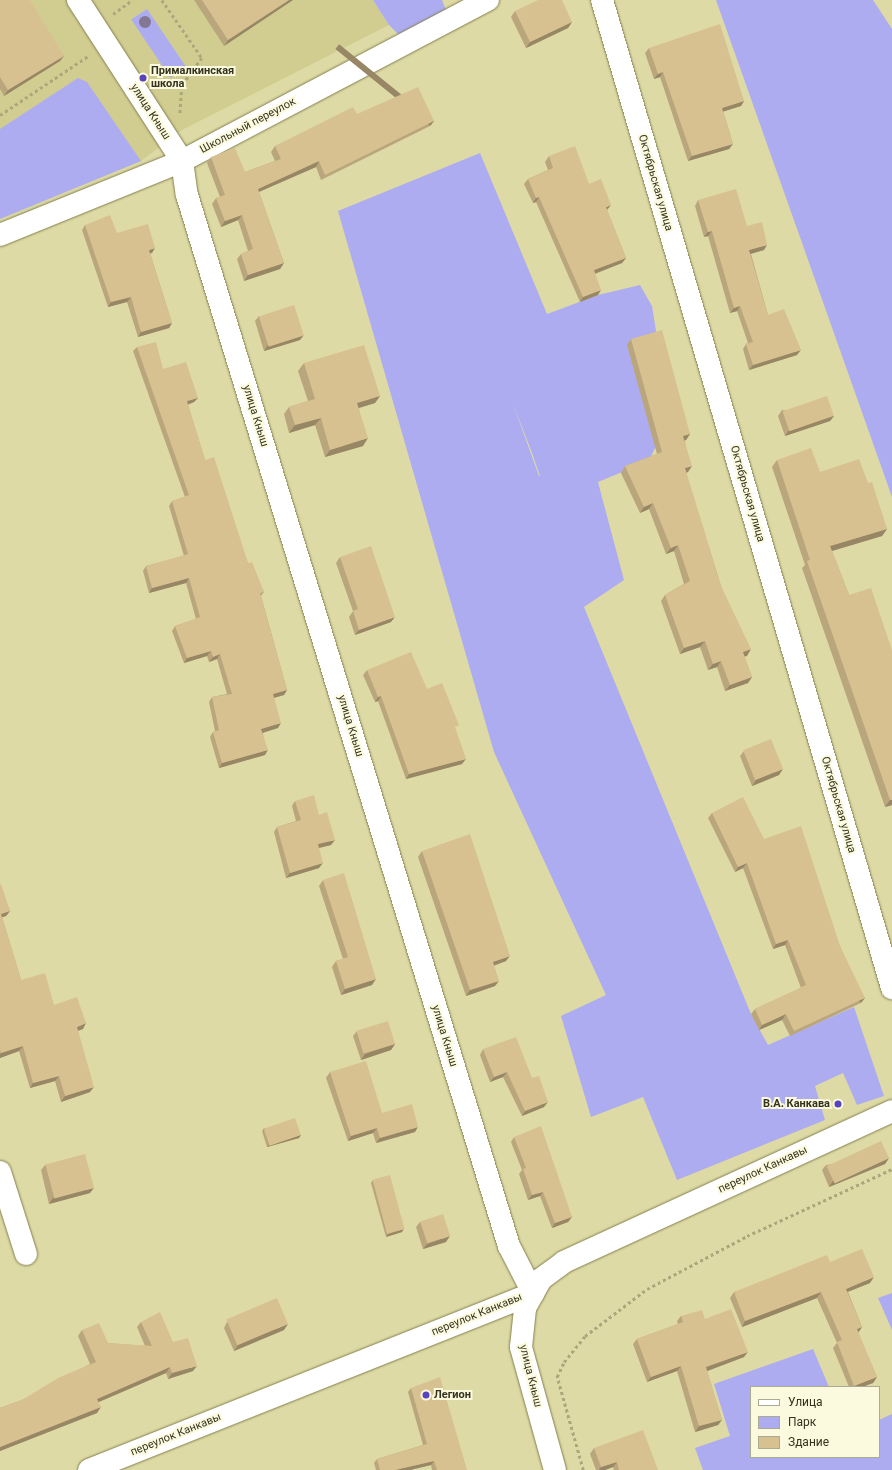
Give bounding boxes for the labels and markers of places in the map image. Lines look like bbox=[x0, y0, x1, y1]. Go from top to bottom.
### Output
place label: Прималкинская школа bbox=[151, 65, 234, 91]
marker: Прималкинская школа bbox=[138, 73, 148, 83]
place label: В.А. Канкава bbox=[763, 1097, 830, 1111]
marker: В.А. Канкава bbox=[833, 1099, 843, 1109]
place label: Легион bbox=[434, 1388, 471, 1402]
marker: Легион bbox=[421, 1390, 431, 1400]

